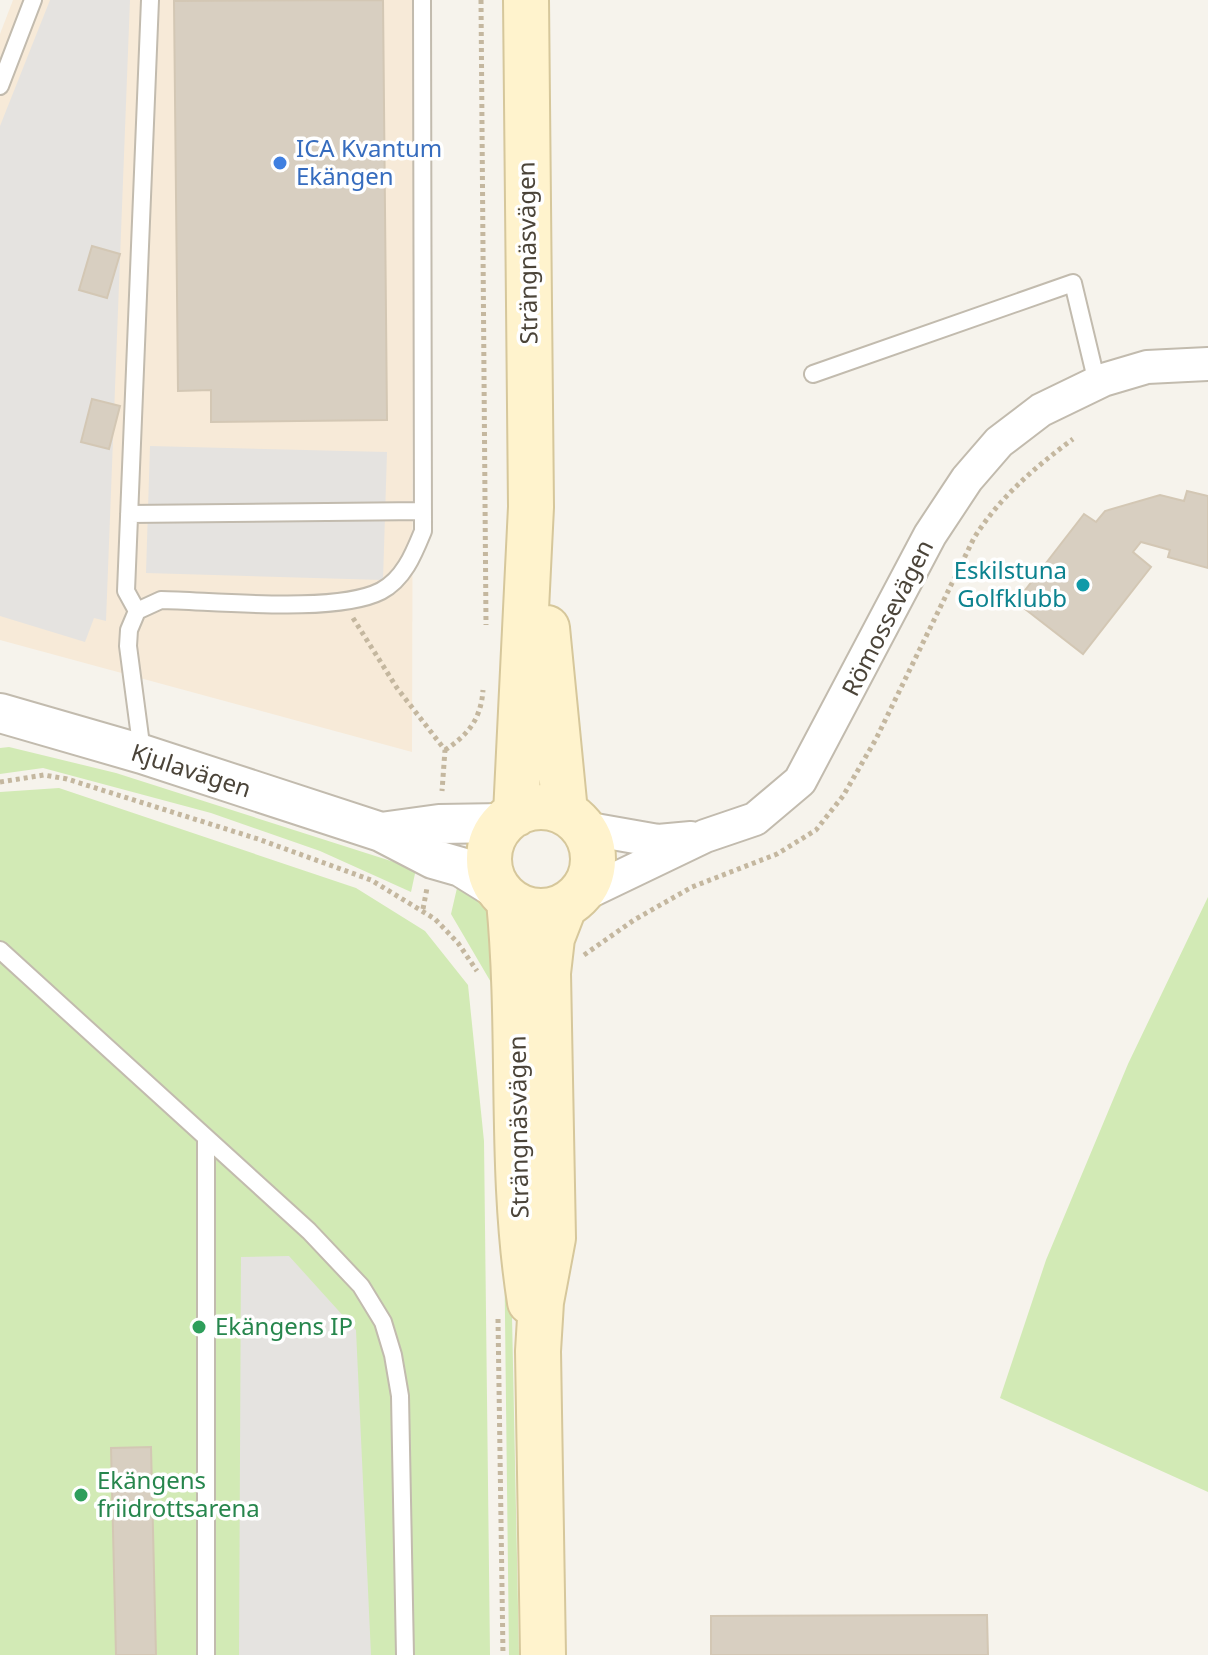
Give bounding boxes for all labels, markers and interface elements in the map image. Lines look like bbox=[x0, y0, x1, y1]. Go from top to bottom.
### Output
place label: ICA Kvantum Ekängen bbox=[296, 131, 442, 192]
marker: ICA Kvantum Ekängen bbox=[271, 154, 289, 172]
street label: Strängnäsvägen bbox=[508, 161, 545, 345]
street label: Römossevägen bbox=[833, 534, 940, 701]
place label: Eskilstuna Golfklubb bbox=[954, 553, 1067, 614]
marker: Eskilstuna Golfklubb bbox=[1074, 576, 1092, 594]
street label: Kjulavägen bbox=[127, 735, 256, 804]
street label: Strängnäsvägen bbox=[499, 1035, 536, 1219]
place label: Ekängens IP bbox=[215, 1309, 353, 1342]
marker: Ekängens IP bbox=[190, 1318, 208, 1336]
place label: Ekängens friidrottsarena bbox=[97, 1463, 260, 1524]
marker: Ekängens friidrottsarena bbox=[72, 1486, 90, 1504]

